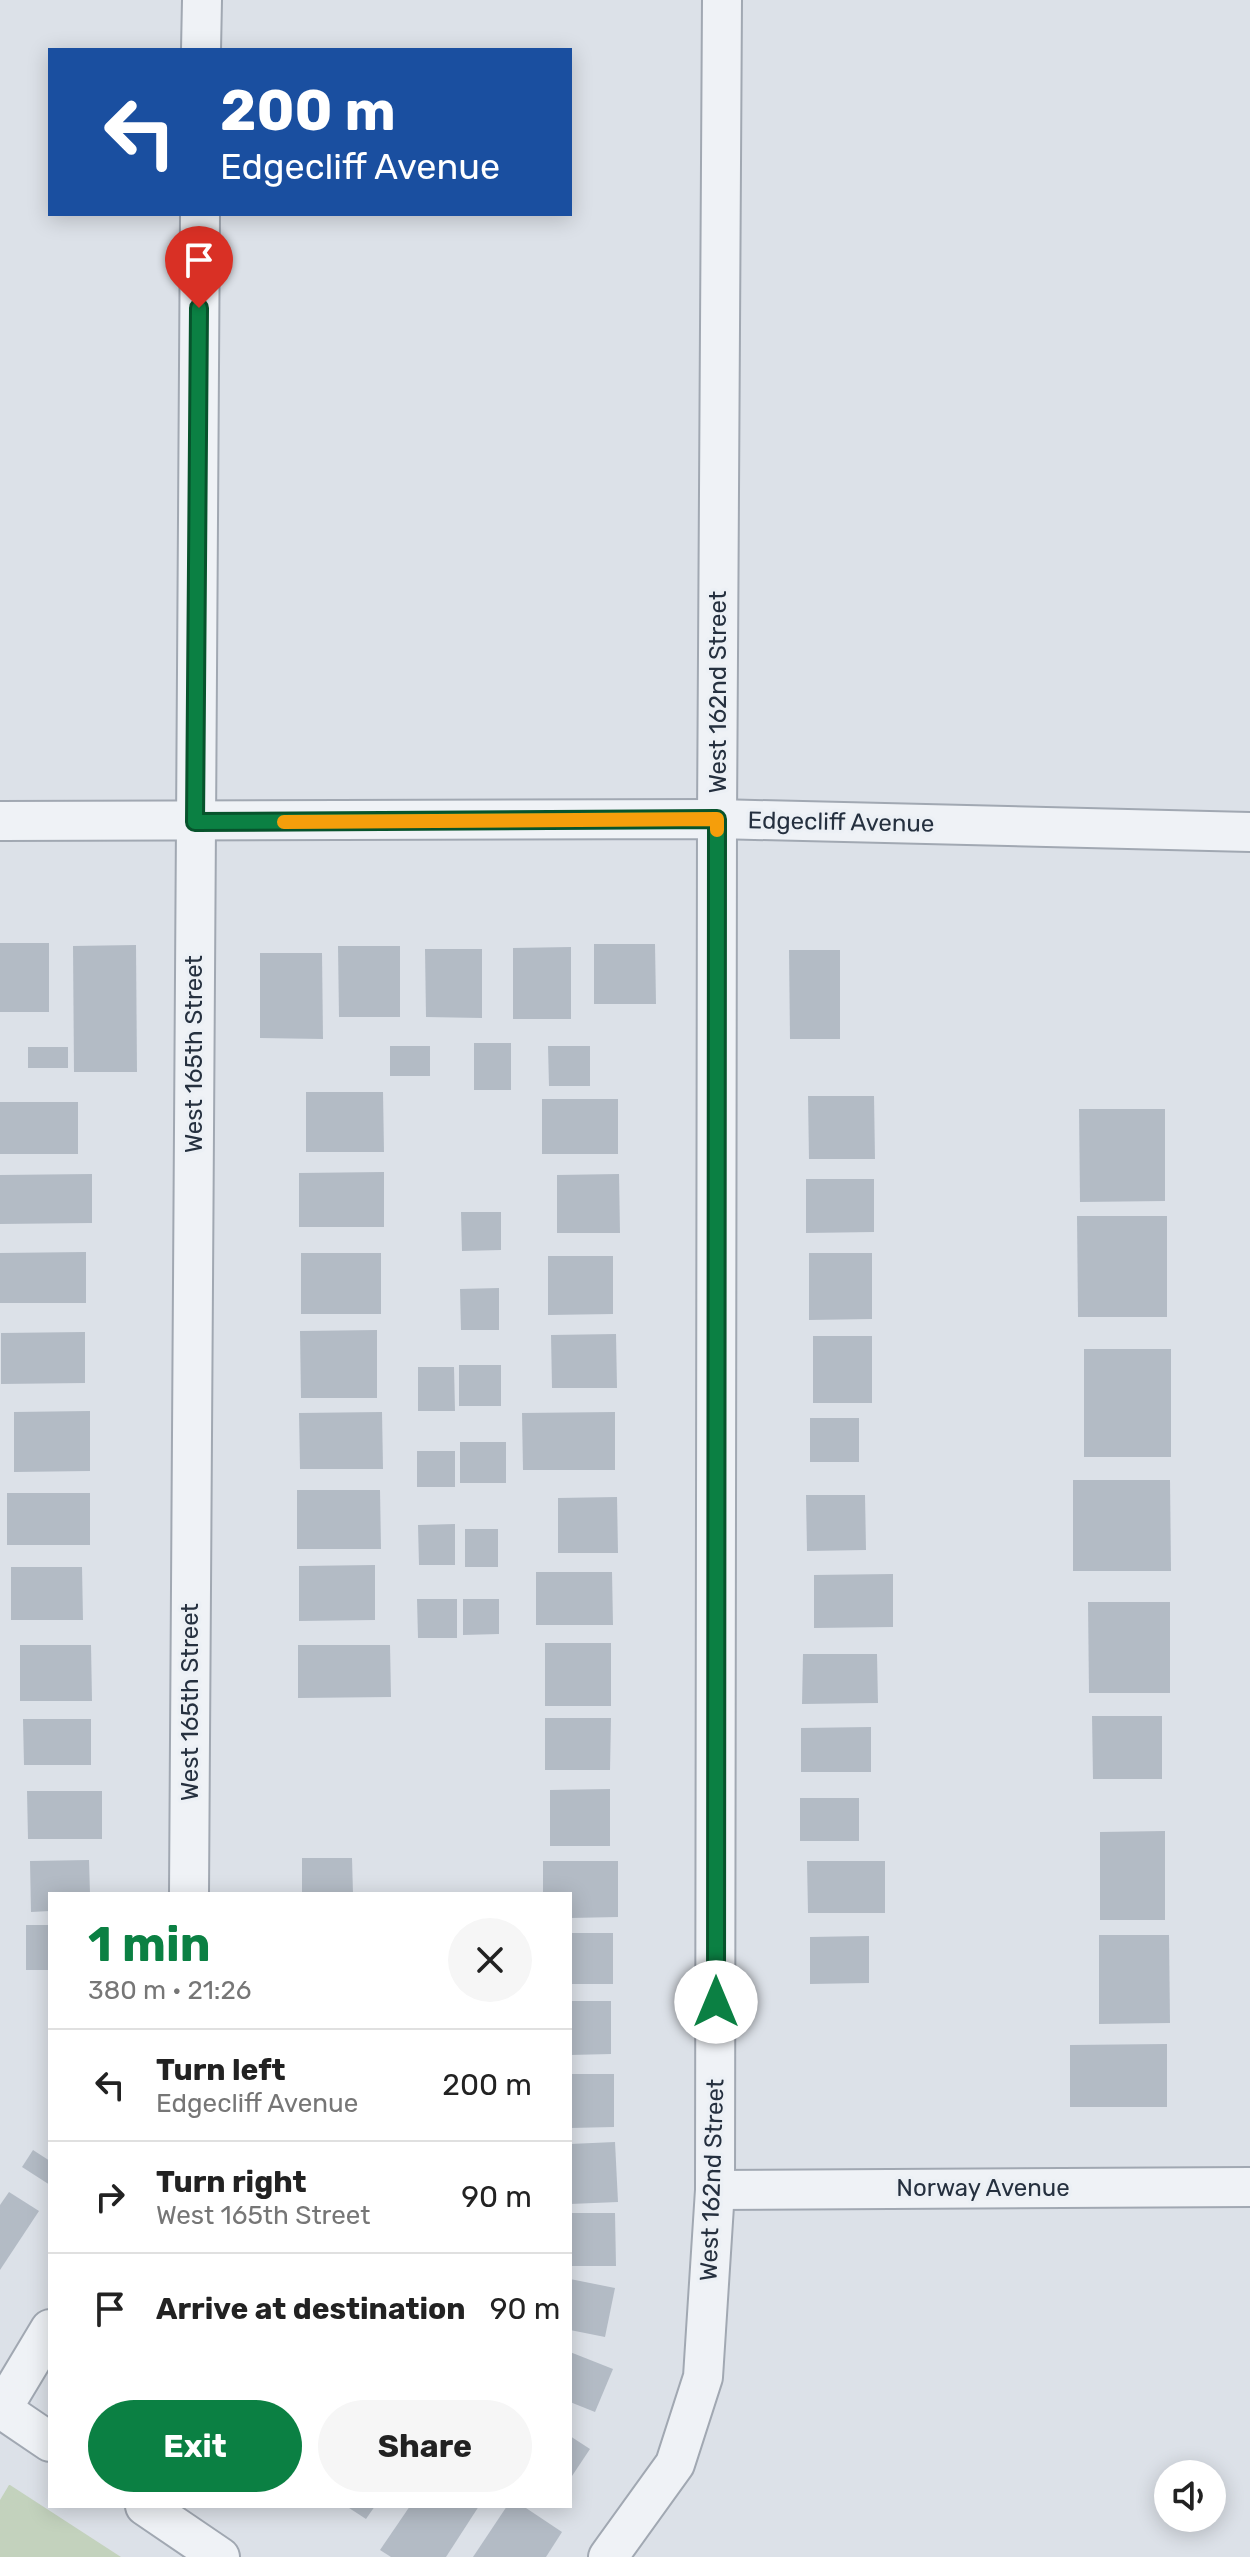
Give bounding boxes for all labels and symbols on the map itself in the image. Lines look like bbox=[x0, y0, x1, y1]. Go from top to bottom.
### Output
pin bbox=[165, 226, 233, 308]
street label: West 162nd Street bbox=[704, 591, 732, 793]
street label: Edgecliff Avenue bbox=[747, 806, 935, 838]
street label: West 165th Street bbox=[180, 955, 208, 1153]
street label: West 165th Street bbox=[176, 1603, 204, 1801]
position arrow bbox=[674, 1960, 758, 2044]
street label: West 162nd Street bbox=[694, 2078, 730, 2282]
street label: Norway Avenue bbox=[896, 2174, 1070, 2202]

